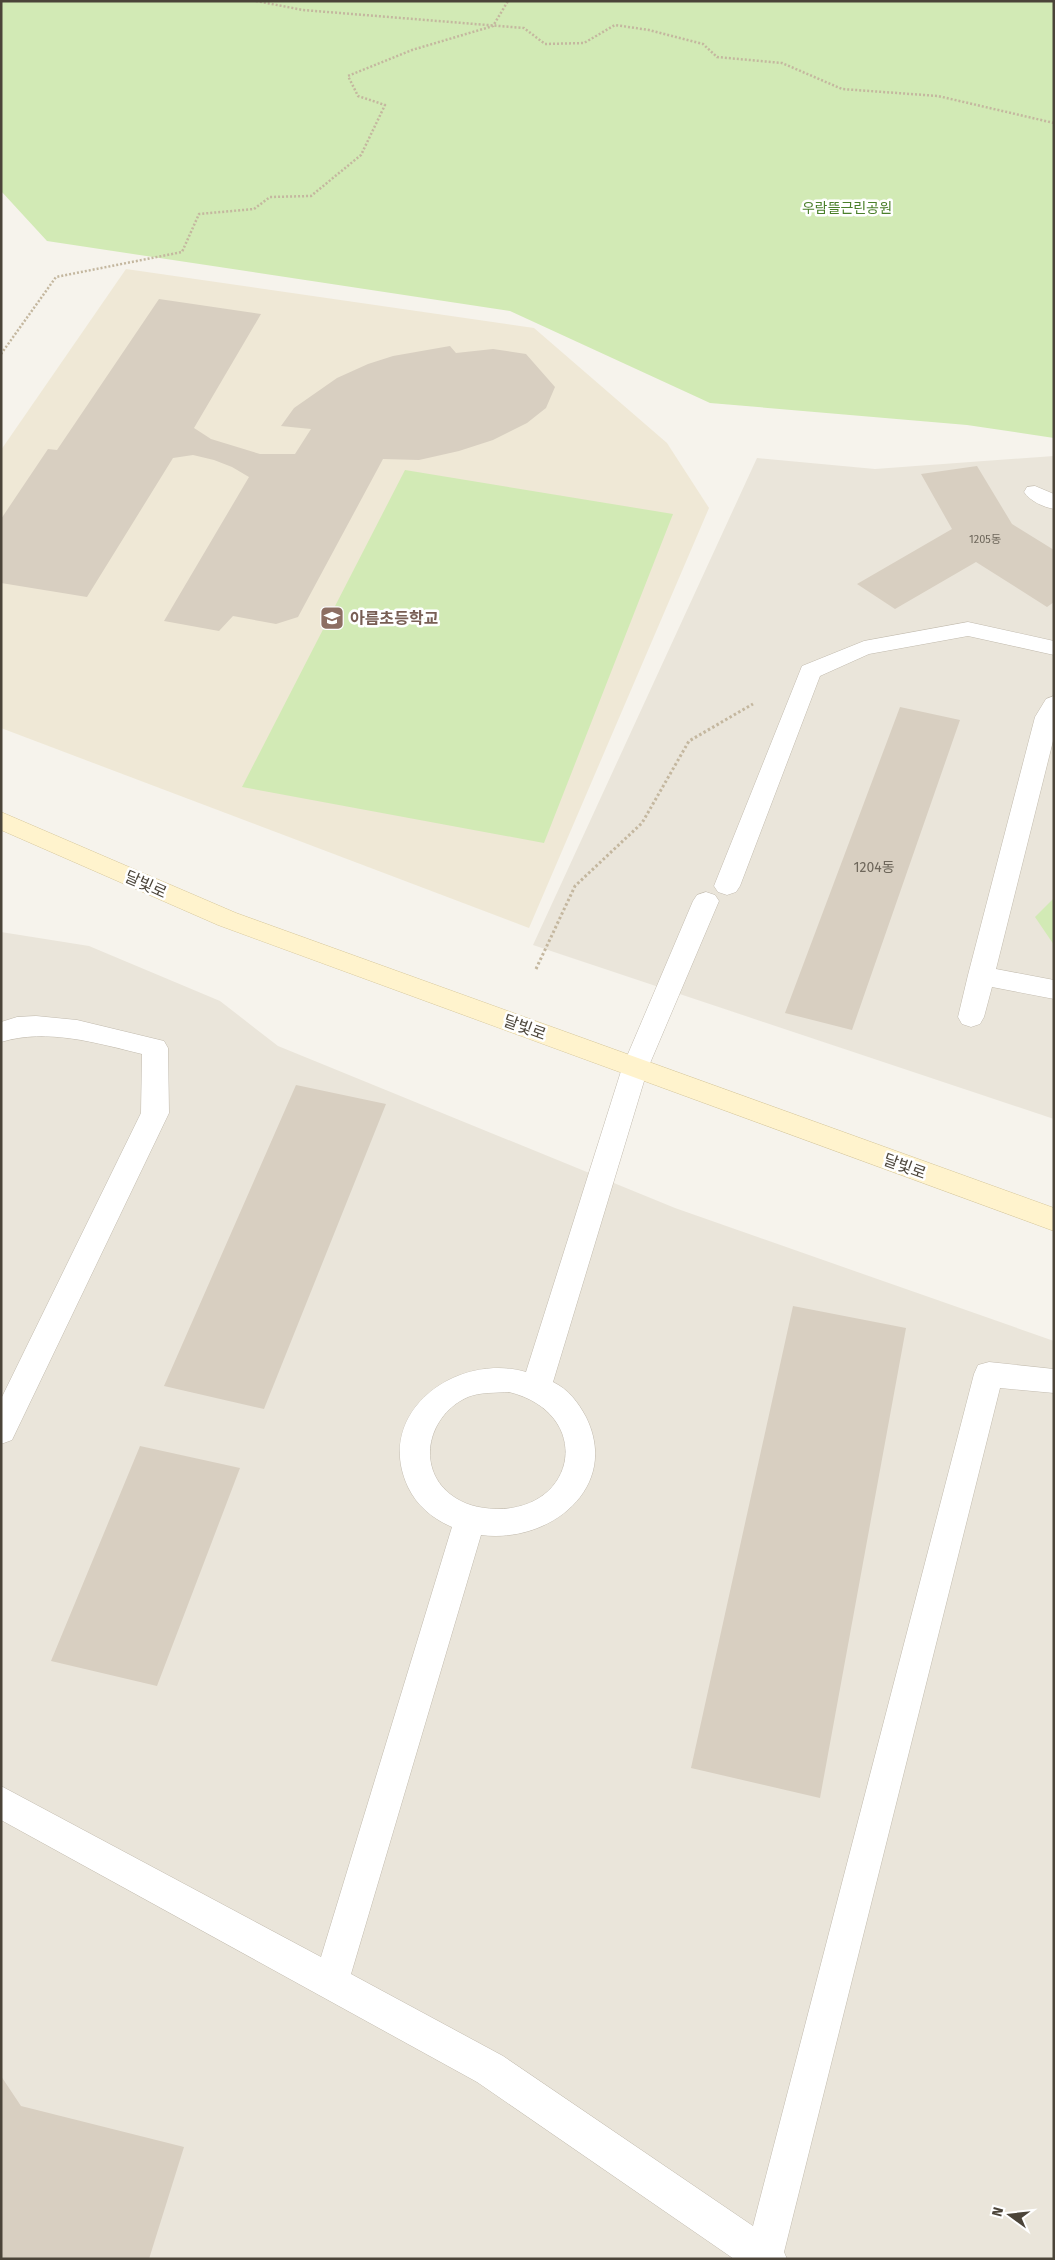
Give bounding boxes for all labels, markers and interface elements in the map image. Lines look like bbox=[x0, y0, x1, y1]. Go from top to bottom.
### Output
park label: 우람뜰근린공원 bbox=[802, 200, 892, 217]
house number: 1205동 bbox=[969, 533, 1001, 546]
school or university icon: 아름초등학교 bbox=[319, 605, 345, 631]
place label: 아름초등학교 bbox=[350, 609, 439, 628]
house number: 1204동 bbox=[853, 859, 895, 876]
street label: 달빛로 bbox=[122, 867, 170, 902]
street label: 달빛로 bbox=[501, 1011, 549, 1044]
street label: 달빛로 bbox=[881, 1150, 929, 1183]
north arrow bbox=[985, 2190, 1035, 2240]
text: N bbox=[989, 2205, 1007, 2218]

